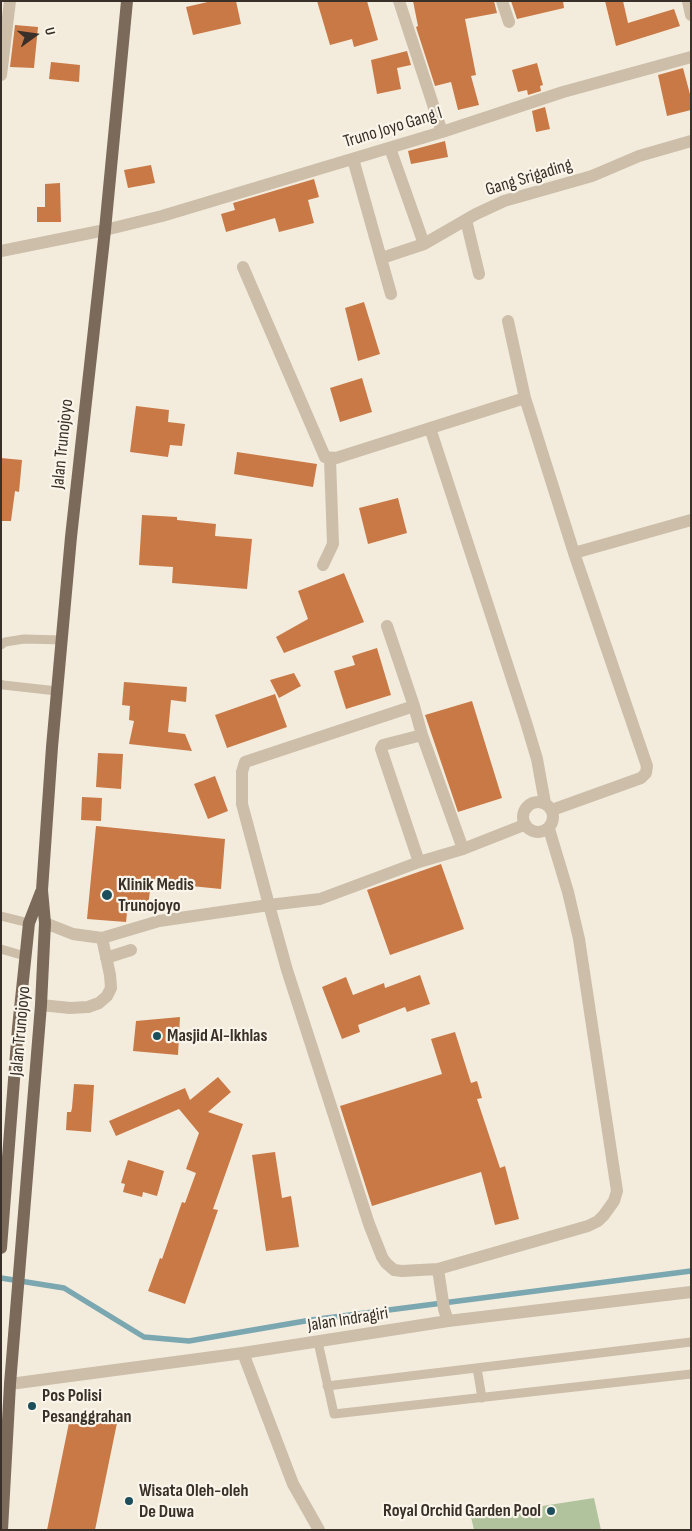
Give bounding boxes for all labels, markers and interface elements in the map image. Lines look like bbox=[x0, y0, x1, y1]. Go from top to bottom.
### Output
north arrow bbox=[10, 10, 60, 60]
text: U bbox=[41, 26, 59, 37]
street label: Truno Joyo Gang I bbox=[341, 103, 445, 153]
street label: Gang Srigading bbox=[483, 155, 575, 201]
street label: Jalan Trunojoyo bbox=[48, 398, 78, 490]
place label: Klinik Medis Trunojoyo bbox=[118, 874, 194, 916]
marker: Klinik Medis Trunojoyo bbox=[100, 888, 114, 902]
street label: Jalan Trunojoyo bbox=[6, 985, 36, 1077]
place label: Masjid Al-Ikhlas bbox=[167, 1025, 267, 1047]
marker: Masjid Al-Ikhlas bbox=[151, 1030, 163, 1042]
street label: Jalan Indragiri bbox=[306, 1303, 390, 1337]
place label: Pos Polisi Pesanggrahan bbox=[42, 1385, 131, 1428]
marker: Pos Polisi Pesanggrahan bbox=[26, 1400, 38, 1412]
place label: Wisata Oleh-oleh De Duwa bbox=[139, 1480, 248, 1522]
marker: Wisata Oleh-oleh De Duwa bbox=[123, 1495, 135, 1507]
place label: Royal Orchid Garden Pool bbox=[383, 1500, 541, 1522]
marker: Royal Orchid Garden Pool bbox=[545, 1505, 557, 1517]

